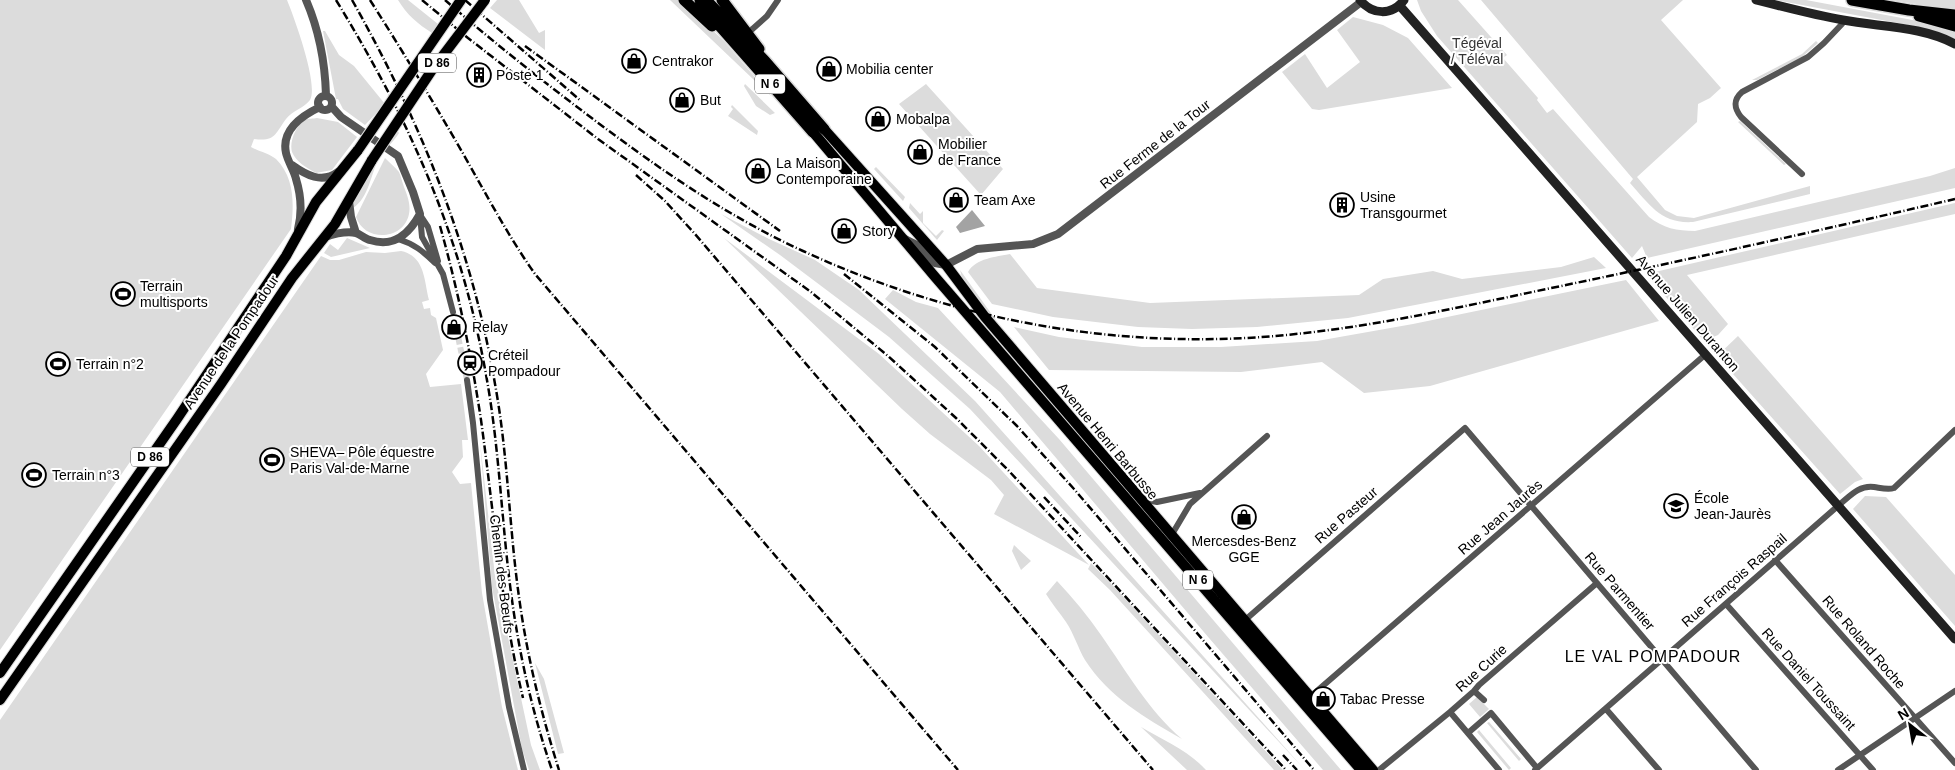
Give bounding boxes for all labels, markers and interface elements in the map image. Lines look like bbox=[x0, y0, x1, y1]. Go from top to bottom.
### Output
park label: Tégéval / Téléval bbox=[1451, 35, 1503, 67]
shop icon: Centrakor bbox=[621, 48, 647, 74]
place label: Centrakor bbox=[652, 53, 714, 69]
road number: D 86 bbox=[418, 54, 456, 72]
shop icon: Mobilia center bbox=[816, 56, 842, 82]
place label: Mobilia center bbox=[846, 61, 933, 77]
building icon: Poste 1 bbox=[466, 62, 492, 88]
place label: Poste 1 bbox=[496, 67, 544, 83]
road number: N 6 bbox=[755, 74, 785, 94]
shop icon: But bbox=[669, 87, 695, 113]
place label: But bbox=[700, 92, 721, 108]
street label: Rue Ferme de la Tour bbox=[1097, 96, 1213, 192]
shop icon: Mobalpa bbox=[865, 106, 891, 132]
place label: Mobalpa bbox=[896, 111, 950, 127]
place label: Mobilier de France bbox=[938, 136, 1001, 168]
shop icon: Mobilier de France bbox=[907, 139, 933, 165]
place label: La Maison Contemporaine bbox=[776, 155, 872, 187]
shop icon: La Maison Contemporaine bbox=[745, 158, 771, 184]
shop icon: Team Axe bbox=[943, 187, 969, 213]
place label: Usine Transgourmet bbox=[1360, 189, 1447, 221]
place label: Team Axe bbox=[974, 192, 1036, 208]
building icon: Usine Transgourmet bbox=[1329, 192, 1355, 218]
shop icon: Story bbox=[831, 218, 857, 244]
place label: Story bbox=[862, 223, 895, 239]
street label: Avenue Julien Duranton bbox=[1633, 251, 1743, 375]
street label: Avenue de la Pompadour bbox=[180, 272, 282, 412]
place label: Terrain multisports bbox=[140, 278, 208, 310]
sports icon: Terrain multisports bbox=[110, 281, 136, 307]
shop icon: Relay bbox=[441, 314, 467, 340]
place label: Relay bbox=[472, 319, 508, 335]
place label: Créteil Pompadour bbox=[488, 347, 561, 379]
station icon: Créteil Pompadour bbox=[457, 350, 483, 376]
sports icon: Terrain n°2 bbox=[45, 351, 71, 377]
place label: Terrain n°2 bbox=[76, 356, 144, 372]
street label: Avenue Henri Barbusse bbox=[1054, 379, 1162, 503]
place label: SHEVA– Pôle équestre Paris Val-de-Marne bbox=[290, 444, 435, 476]
sports icon: SHEVA– Pôle équestre Paris Val-de-Marne bbox=[259, 447, 285, 473]
road number: D 86 bbox=[131, 448, 169, 467]
sports icon: Terrain n°3 bbox=[21, 462, 47, 488]
place label: Terrain n°3 bbox=[52, 467, 120, 483]
street label: Rue Jean Jaurès bbox=[1455, 476, 1545, 558]
street label: Rue Pasteur bbox=[1311, 483, 1381, 547]
place label: École Jean-Jaurès bbox=[1694, 490, 1771, 522]
school or university icon: École Jean-Jaurès bbox=[1663, 493, 1689, 519]
shop icon: Mercesdes-Benz GGE bbox=[1231, 504, 1257, 530]
street label: Chemin des Bœufs bbox=[487, 514, 517, 634]
street label: Rue François Raspail bbox=[1678, 530, 1790, 630]
place label: Mercesdes-Benz GGE bbox=[1191, 533, 1297, 565]
street label: Rue Parmentier bbox=[1582, 549, 1658, 633]
road number: N 6 bbox=[1183, 570, 1213, 590]
street label: Rue Roland Roche bbox=[1819, 592, 1909, 692]
street label: Rue Daniel Toussaint bbox=[1759, 625, 1859, 733]
street label: Rue Curie bbox=[1452, 641, 1510, 695]
district label: LE VAL POMPADOUR bbox=[1565, 648, 1741, 665]
shop icon: Tabac Presse bbox=[1310, 686, 1336, 712]
place label: Tabac Presse bbox=[1340, 691, 1425, 707]
north arrow bbox=[1885, 700, 1935, 750]
text: N bbox=[1895, 704, 1912, 723]

